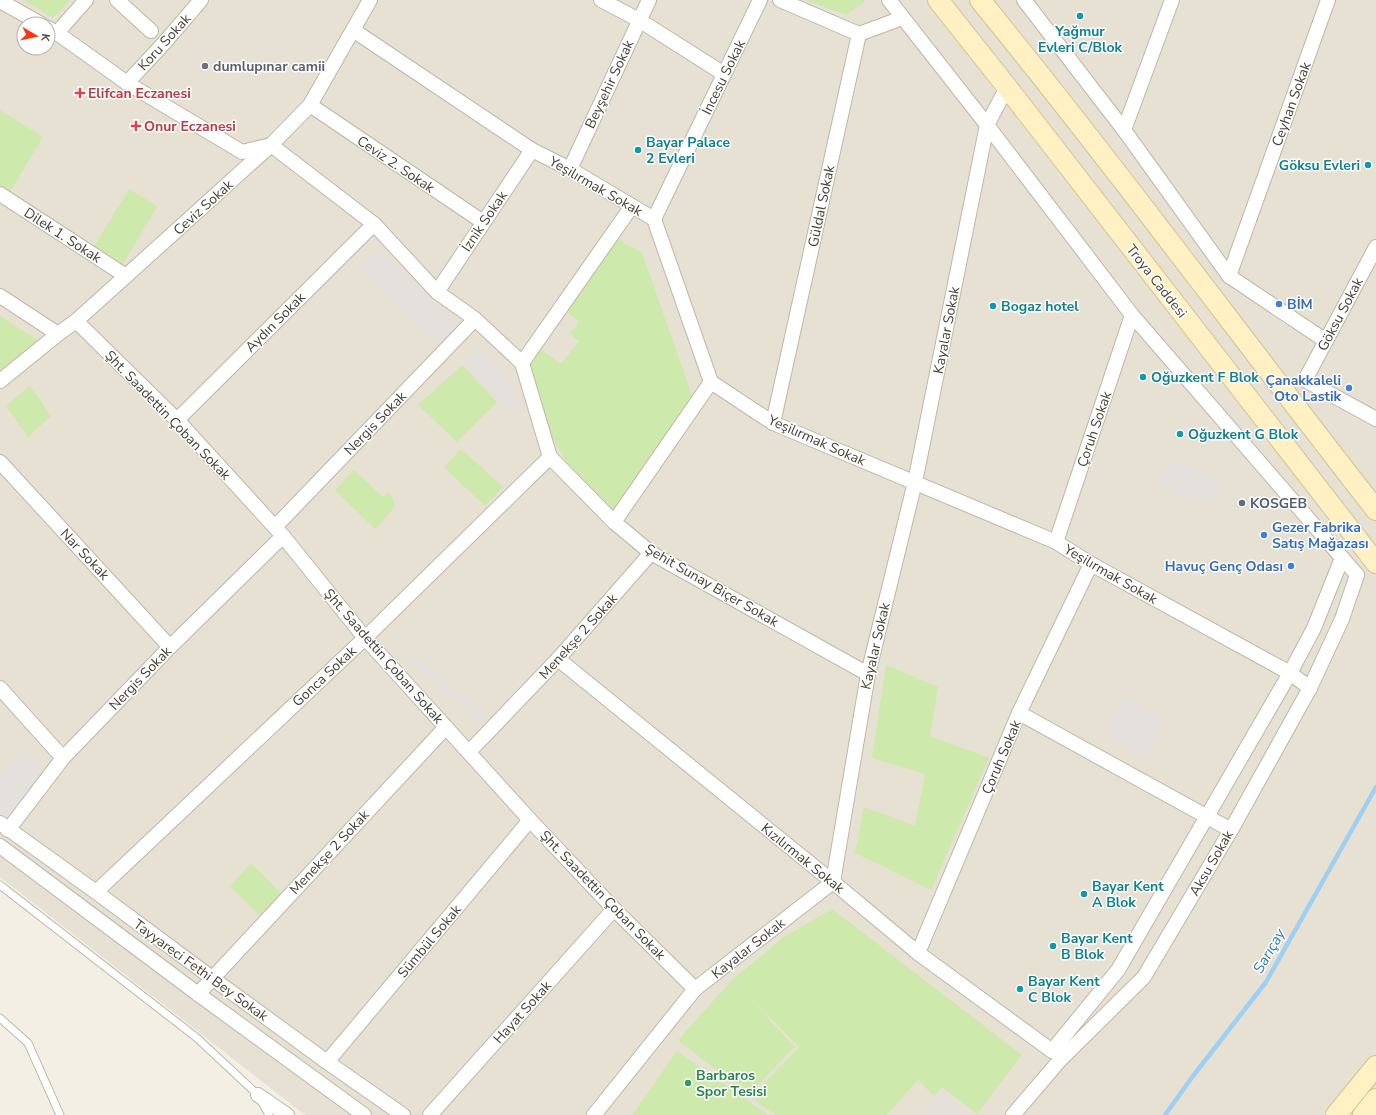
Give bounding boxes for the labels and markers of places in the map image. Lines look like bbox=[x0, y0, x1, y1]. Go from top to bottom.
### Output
marker: Yağmur Evleri C/Blok bbox=[1075, 11, 1085, 21]
place label: Yağmur Evleri C/Blok bbox=[1038, 22, 1123, 57]
place label: dumlupınar camii bbox=[213, 57, 325, 76]
marker: dumlupınar camii bbox=[200, 61, 210, 71]
place label: Elifcan Eczanesi bbox=[88, 84, 191, 103]
marker: Elifcan Eczanesi bbox=[75, 88, 85, 98]
place label: Onur Eczanesi bbox=[144, 117, 236, 136]
marker: Onur Eczanesi bbox=[131, 121, 141, 131]
place label: Bayar Palace 2 Evleri bbox=[646, 133, 730, 168]
marker: Bayar Palace 2 Evleri bbox=[633, 145, 643, 155]
place label: Göksu Evleri bbox=[1279, 156, 1360, 175]
marker: Göksu Evleri bbox=[1363, 160, 1373, 170]
place label: BİM bbox=[1287, 295, 1313, 314]
place label: Bogaz hotel bbox=[1001, 297, 1079, 316]
marker: BİM bbox=[1274, 299, 1284, 309]
marker: Bogaz hotel bbox=[988, 301, 998, 311]
place label: Oğuzkent F Blok bbox=[1151, 368, 1259, 387]
place label: Çanakkaleli Oto Lastik bbox=[1266, 371, 1341, 406]
marker: Oğuzkent F Blok bbox=[1138, 372, 1148, 382]
marker: Çanakkaleli Oto Lastik bbox=[1344, 383, 1354, 393]
place label: Oğuzkent G Blok bbox=[1188, 425, 1299, 444]
marker: Oğuzkent G Blok bbox=[1175, 429, 1185, 439]
place label: KOSGEB bbox=[1250, 494, 1307, 513]
marker: KOSGEB bbox=[1237, 498, 1247, 508]
place label: Gezer Fabrika Satış Mağazası bbox=[1272, 518, 1369, 553]
marker: Gezer Fabrika Satış Mağazası bbox=[1259, 530, 1269, 540]
place label: Havuç Genç Odası bbox=[1165, 557, 1283, 576]
marker: Havuç Genç Odası bbox=[1286, 561, 1296, 571]
place label: Bayar Kent A Blok bbox=[1092, 877, 1164, 912]
marker: Bayar Kent A Blok bbox=[1079, 889, 1089, 899]
place label: Bayar Kent B Blok bbox=[1061, 929, 1133, 964]
marker: Bayar Kent B Blok bbox=[1048, 941, 1058, 951]
place label: Bayar Kent C Blok bbox=[1028, 972, 1100, 1007]
marker: Bayar Kent C Blok bbox=[1015, 984, 1025, 994]
place label: Barbaros Spor Tesisi bbox=[696, 1066, 767, 1101]
marker: Barbaros Spor Tesisi bbox=[683, 1078, 693, 1088]

